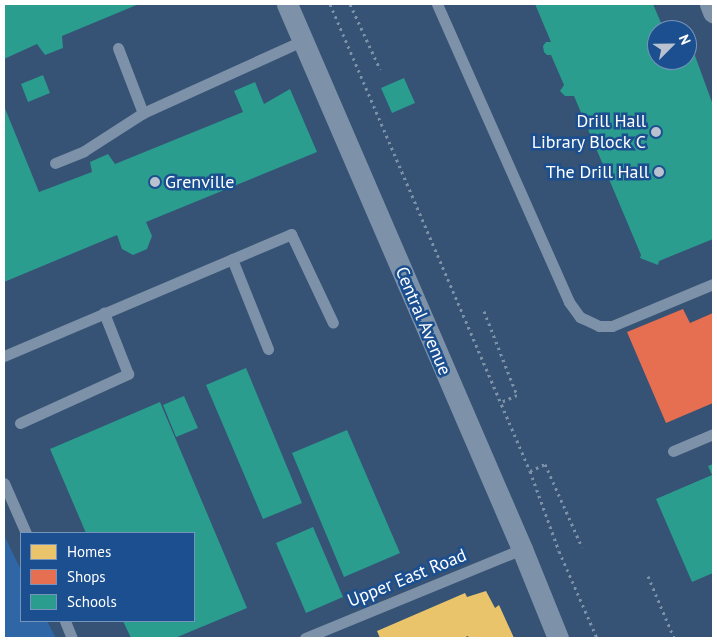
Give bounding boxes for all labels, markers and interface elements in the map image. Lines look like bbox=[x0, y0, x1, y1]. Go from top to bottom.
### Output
north arrow bbox=[647, 20, 697, 70]
text: N bbox=[675, 32, 695, 47]
place label: Drill Hall Library Block C bbox=[531, 111, 646, 154]
marker: Drill Hall Library Block C bbox=[650, 126, 662, 138]
place label: The Drill Hall bbox=[546, 161, 649, 183]
marker: The Drill Hall bbox=[653, 166, 665, 178]
place label: Grenville bbox=[165, 171, 234, 193]
marker: Grenville bbox=[149, 176, 161, 188]
street label: Central Avenue bbox=[390, 263, 456, 379]
legend bbox=[20, 532, 195, 622]
text: Homes bbox=[67, 542, 111, 561]
street label: Upper East Road bbox=[344, 544, 470, 612]
text: Shops bbox=[67, 567, 106, 586]
text: Schools bbox=[67, 592, 117, 611]

